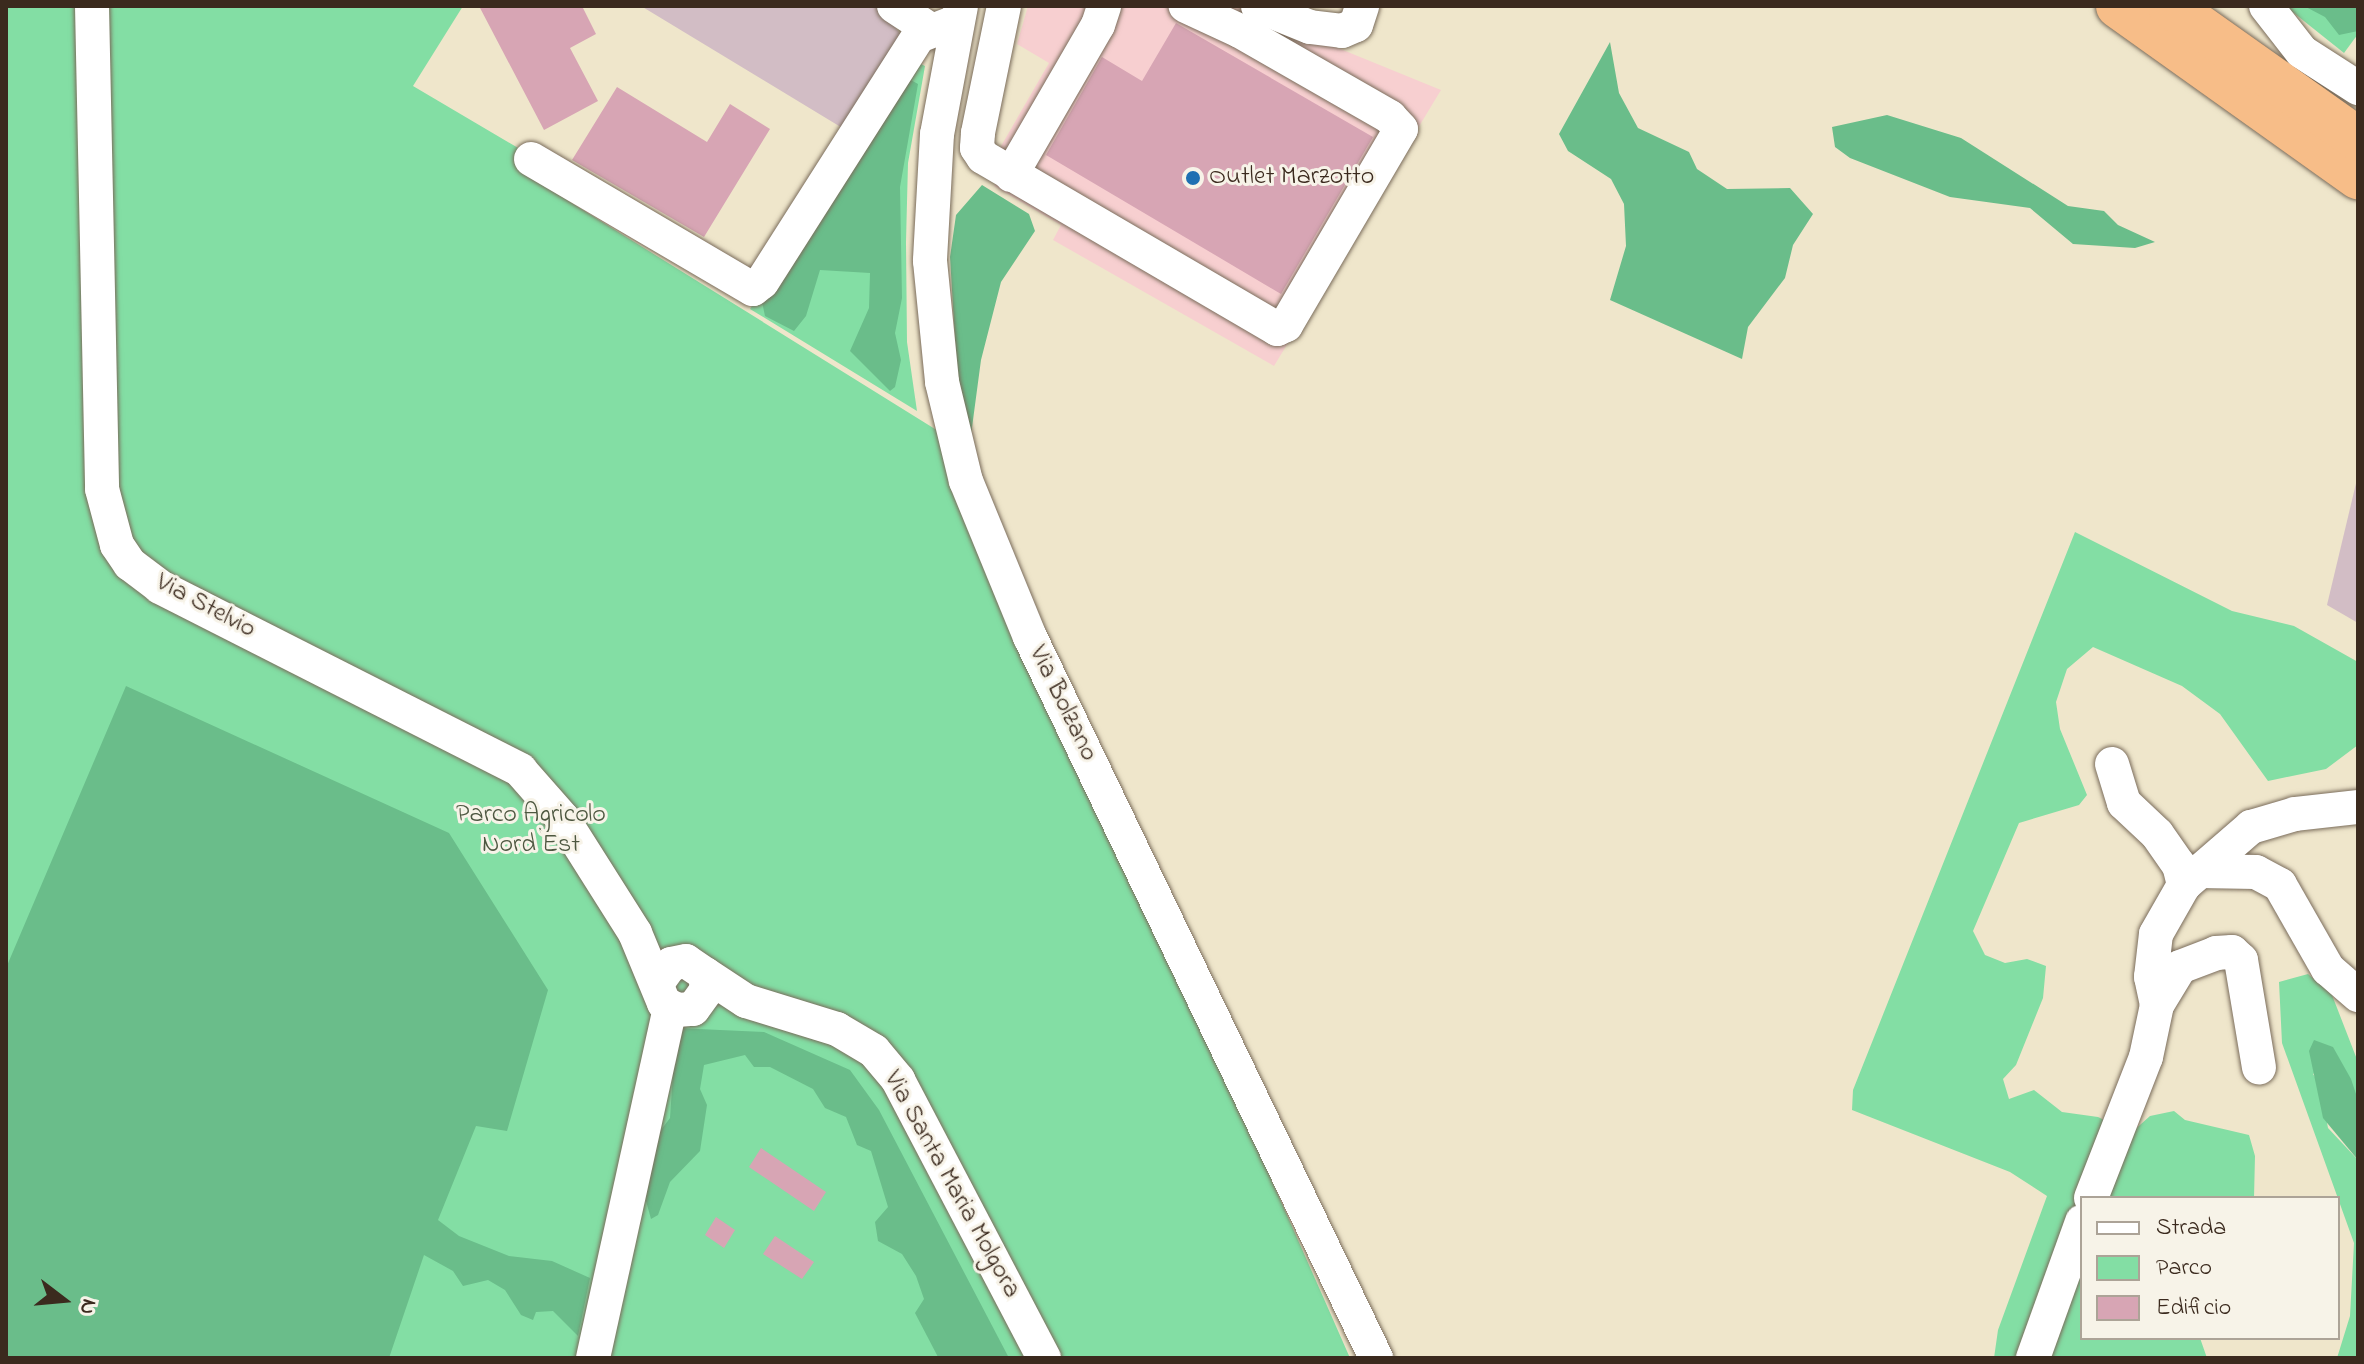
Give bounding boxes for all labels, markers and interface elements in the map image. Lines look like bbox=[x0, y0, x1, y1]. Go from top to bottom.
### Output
place label: Outlet Marzotto bbox=[1209, 162, 1374, 194]
marker: Outlet Marzotto bbox=[1184, 169, 1202, 187]
street label: Via Stelvio bbox=[150, 568, 260, 646]
street label: Via Bolzano bbox=[1021, 641, 1103, 767]
park label: Parco Agricolo Nord Est bbox=[456, 800, 606, 862]
street label: Via Santa Maria Molgora bbox=[876, 1066, 1026, 1304]
legend bbox=[2080, 1196, 2340, 1340]
text: Strada bbox=[2156, 1211, 2226, 1246]
text: Parco bbox=[2156, 1251, 2212, 1286]
north arrow bbox=[24, 1260, 104, 1340]
text: Edificio bbox=[2156, 1291, 2231, 1326]
text: N bbox=[70, 1295, 105, 1318]

